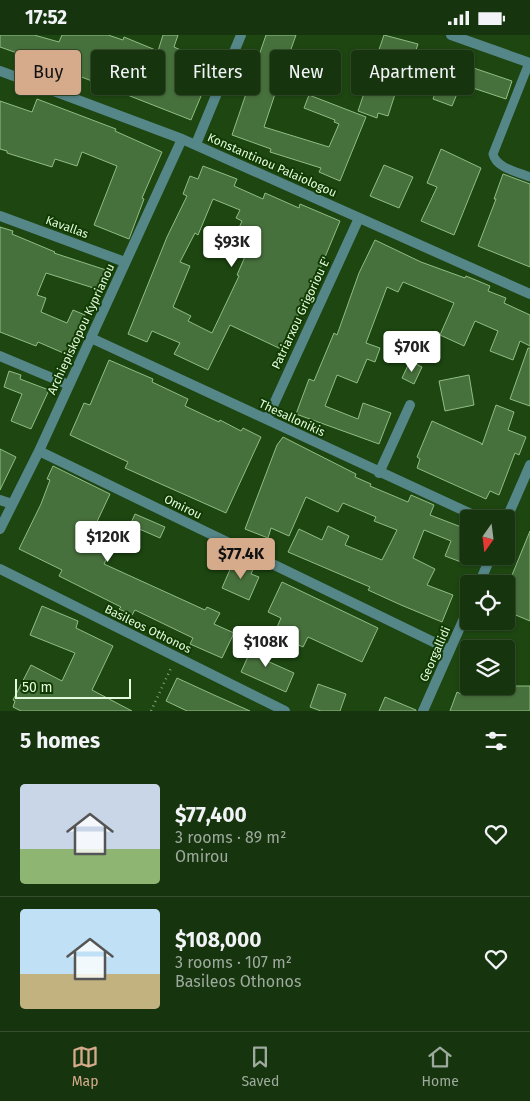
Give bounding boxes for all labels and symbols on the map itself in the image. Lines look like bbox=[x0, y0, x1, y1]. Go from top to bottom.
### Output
street label: Konstantinou Palaiologou bbox=[205, 130, 339, 200]
street label: Kavallas bbox=[44, 213, 91, 241]
pin: $93K bbox=[202, 225, 262, 268]
street label: Patriarxou Grigoriou E' bbox=[269, 255, 333, 371]
street label: Archiepiskopou Kyprianou bbox=[44, 261, 118, 397]
pin: $70K bbox=[382, 331, 442, 373]
street label: Thesallonikis bbox=[257, 397, 328, 440]
street label: Omirou bbox=[162, 492, 204, 522]
north arrow bbox=[460, 510, 515, 565]
pin: $120K bbox=[73, 521, 143, 563]
pin: $77.4K bbox=[200, 537, 282, 580]
street label: Basileos Othonos bbox=[102, 602, 194, 656]
street label: Georgallidi bbox=[417, 624, 453, 684]
pin: $108K bbox=[231, 625, 301, 668]
scale bar bbox=[15, 676, 131, 699]

